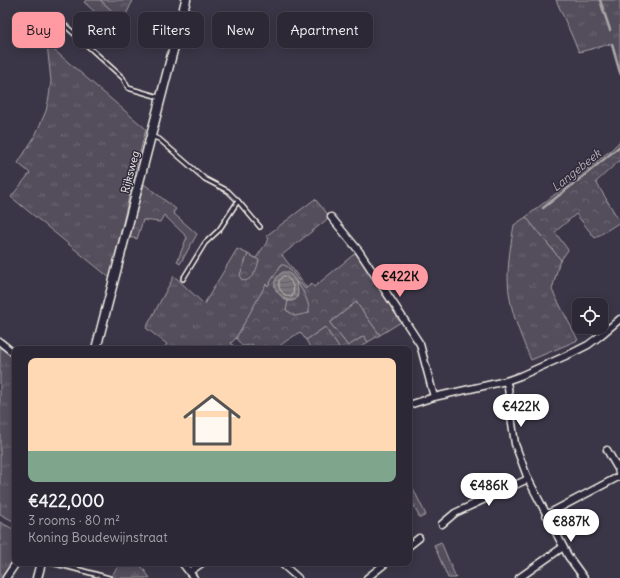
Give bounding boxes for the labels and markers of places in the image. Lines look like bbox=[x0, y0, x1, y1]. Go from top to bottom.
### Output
pin: €422K bbox=[372, 264, 428, 298]
pin: €422K bbox=[493, 394, 549, 428]
pin: €486K bbox=[461, 473, 517, 507]
pin: €887K bbox=[543, 509, 599, 543]

